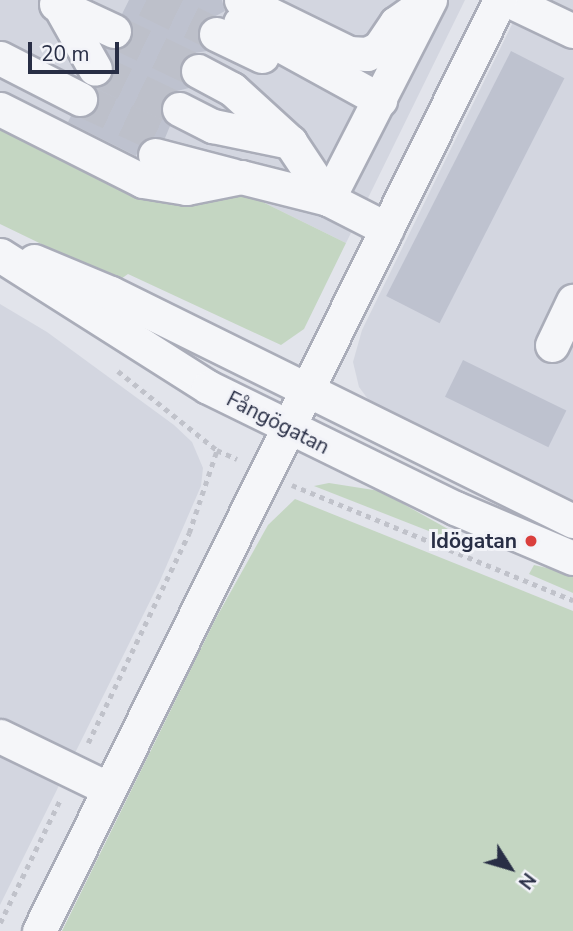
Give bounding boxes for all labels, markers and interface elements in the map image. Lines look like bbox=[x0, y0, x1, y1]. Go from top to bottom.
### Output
scale bar bbox=[32, 28, 122, 72]
text: 20 m bbox=[41, 40, 90, 68]
street label: Fångögatan bbox=[222, 386, 334, 460]
place label: Idögatan bbox=[430, 528, 517, 554]
marker: Idögatan bbox=[523, 533, 539, 549]
north arrow bbox=[475, 833, 545, 903]
text: N bbox=[512, 867, 541, 894]

